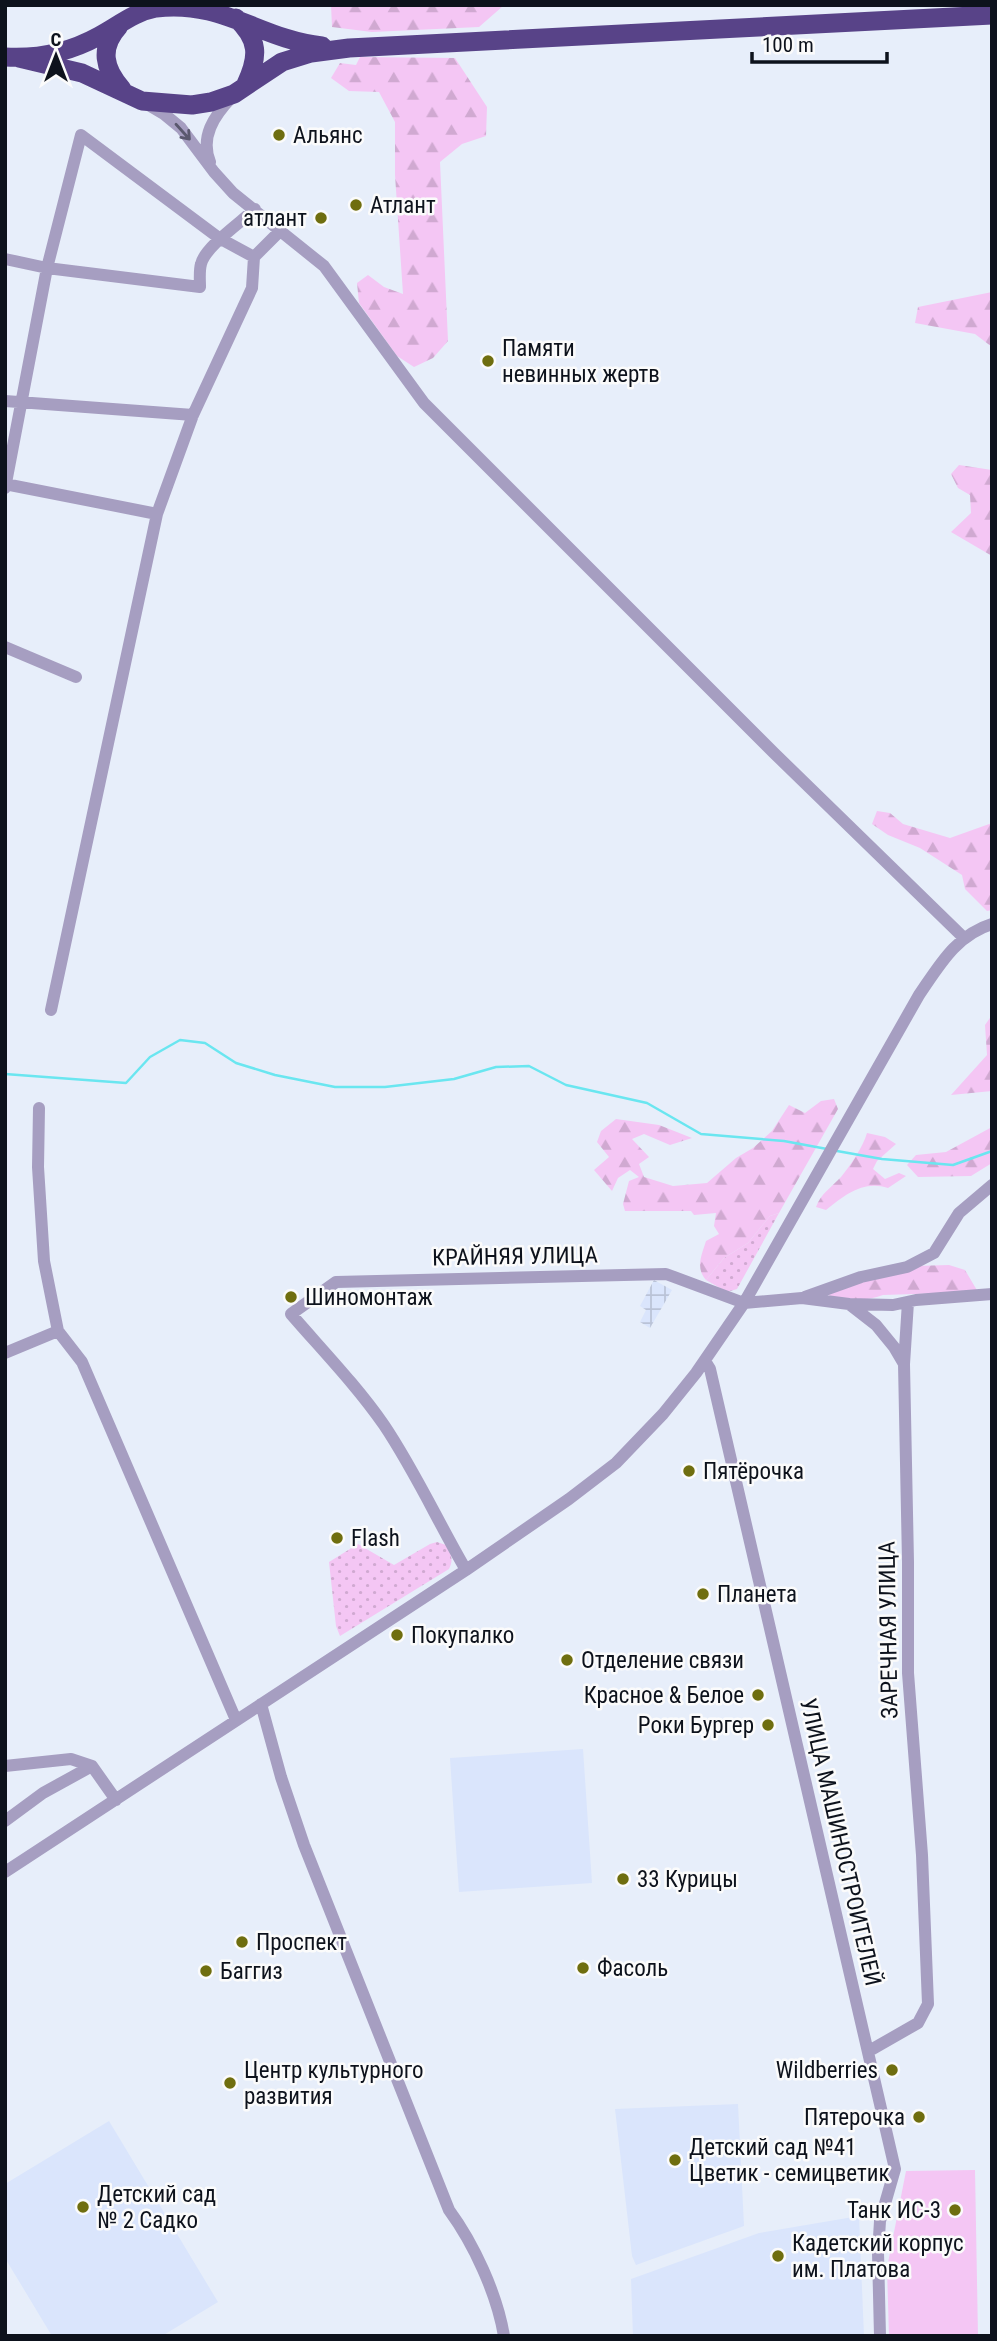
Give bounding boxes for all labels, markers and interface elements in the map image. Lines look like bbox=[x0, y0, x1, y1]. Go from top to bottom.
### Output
north arrow bbox=[21, 21, 91, 91]
scale bar bbox=[752, 21, 887, 65]
text: С bbox=[51, 28, 62, 51]
text: 100 m bbox=[762, 33, 814, 57]
place label: Альянс bbox=[293, 122, 363, 149]
one-way arrow bbox=[175, 123, 191, 141]
marker: Альянс bbox=[271, 127, 287, 143]
place label: Атлант bbox=[370, 192, 436, 219]
marker: Атлант bbox=[348, 197, 364, 213]
place label: атлант bbox=[243, 205, 307, 232]
marker: атлант bbox=[313, 210, 329, 226]
place label: Памяти невинных жертв bbox=[502, 335, 660, 388]
marker: Памяти невинных жертв bbox=[480, 353, 496, 369]
street label: КРАЙНЯЯ УЛИЦА bbox=[432, 1241, 598, 1271]
place label: Шиномонтаж bbox=[305, 1284, 433, 1311]
marker: Шиномонтаж bbox=[283, 1289, 299, 1305]
place label: Пятёрочка bbox=[703, 1458, 804, 1485]
marker: Пятёрочка bbox=[681, 1463, 697, 1479]
place label: Flash bbox=[351, 1525, 400, 1552]
marker: Flash bbox=[329, 1530, 345, 1546]
street label: ЗАРЕЧНАЯ УЛИЦА bbox=[873, 1541, 904, 1719]
place label: Планета bbox=[717, 1581, 797, 1608]
marker: Планета bbox=[695, 1586, 711, 1602]
place label: Покупалко bbox=[411, 1622, 514, 1649]
marker: Покупалко bbox=[389, 1627, 405, 1643]
place label: Отделение связи bbox=[581, 1647, 744, 1674]
marker: Отделение связи bbox=[559, 1652, 575, 1668]
place label: Красное & Белое bbox=[584, 1682, 744, 1709]
marker: Красное & Белое bbox=[750, 1687, 766, 1703]
street label: УЛИЦА МАШИНОСТРОИТЕЛЕЙ bbox=[794, 1696, 888, 1988]
place label: Роки Бургер bbox=[638, 1712, 754, 1739]
marker: Роки Бургер bbox=[760, 1717, 776, 1733]
place label: 33 Курицы bbox=[637, 1866, 738, 1893]
marker: 33 Курицы bbox=[615, 1871, 631, 1887]
place label: Проспект bbox=[256, 1929, 347, 1956]
marker: Проспект bbox=[234, 1934, 250, 1950]
place label: Фасоль bbox=[597, 1955, 668, 1982]
place label: Баггиз bbox=[220, 1958, 283, 1985]
marker: Фасоль bbox=[575, 1960, 591, 1976]
marker: Баггиз bbox=[198, 1963, 214, 1979]
place label: Центр культурного развития bbox=[244, 2057, 424, 2110]
place label: Wildberries bbox=[776, 2057, 878, 2084]
marker: Wildberries bbox=[884, 2062, 900, 2078]
marker: Центр культурного развития bbox=[222, 2075, 238, 2091]
place label: Пятерочка bbox=[804, 2104, 905, 2131]
marker: Пятерочка bbox=[911, 2109, 927, 2125]
place label: Детский сад №41 Цветик - семицветик bbox=[689, 2134, 890, 2187]
marker: Детский сад №41 Цветик - семицветик bbox=[667, 2152, 683, 2168]
place label: Детский сад № 2 Садко bbox=[97, 2181, 216, 2234]
place label: Танк ИС-3 bbox=[847, 2197, 941, 2224]
marker: Детский сад № 2 Садко bbox=[75, 2199, 91, 2215]
marker: Танк ИС-3 bbox=[947, 2202, 963, 2218]
place label: Кадетский корпус им. Платова bbox=[792, 2230, 964, 2283]
marker: Кадетский корпус им. Платова bbox=[770, 2248, 786, 2264]

